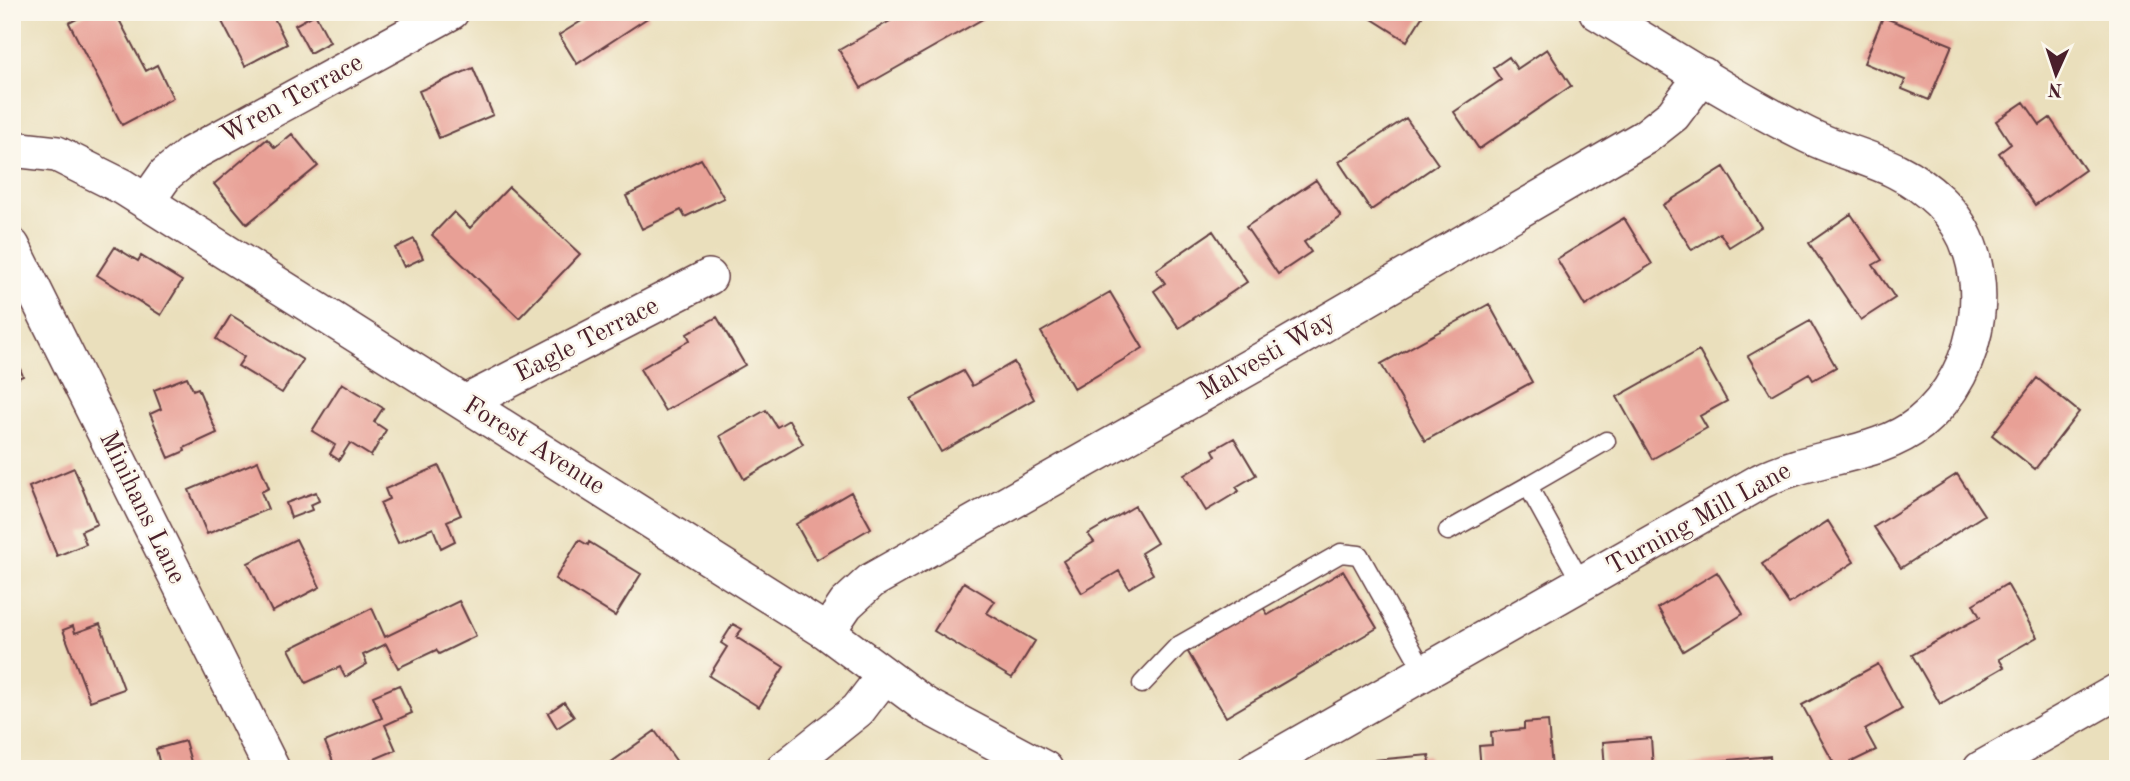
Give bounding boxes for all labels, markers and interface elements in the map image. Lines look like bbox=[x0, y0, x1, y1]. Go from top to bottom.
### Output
north arrow bbox=[2022, 38, 2092, 108]
street label: Wren Terrace bbox=[217, 49, 367, 149]
text: N bbox=[2047, 79, 2063, 98]
street label: Eagle Terrace bbox=[511, 293, 663, 387]
street label: Malvesti Way bbox=[1194, 306, 1340, 405]
street label: Forest Avenue bbox=[459, 392, 609, 500]
street label: Minihans Lane bbox=[94, 428, 190, 588]
street label: Turning Mill Lane bbox=[1603, 458, 1795, 580]

